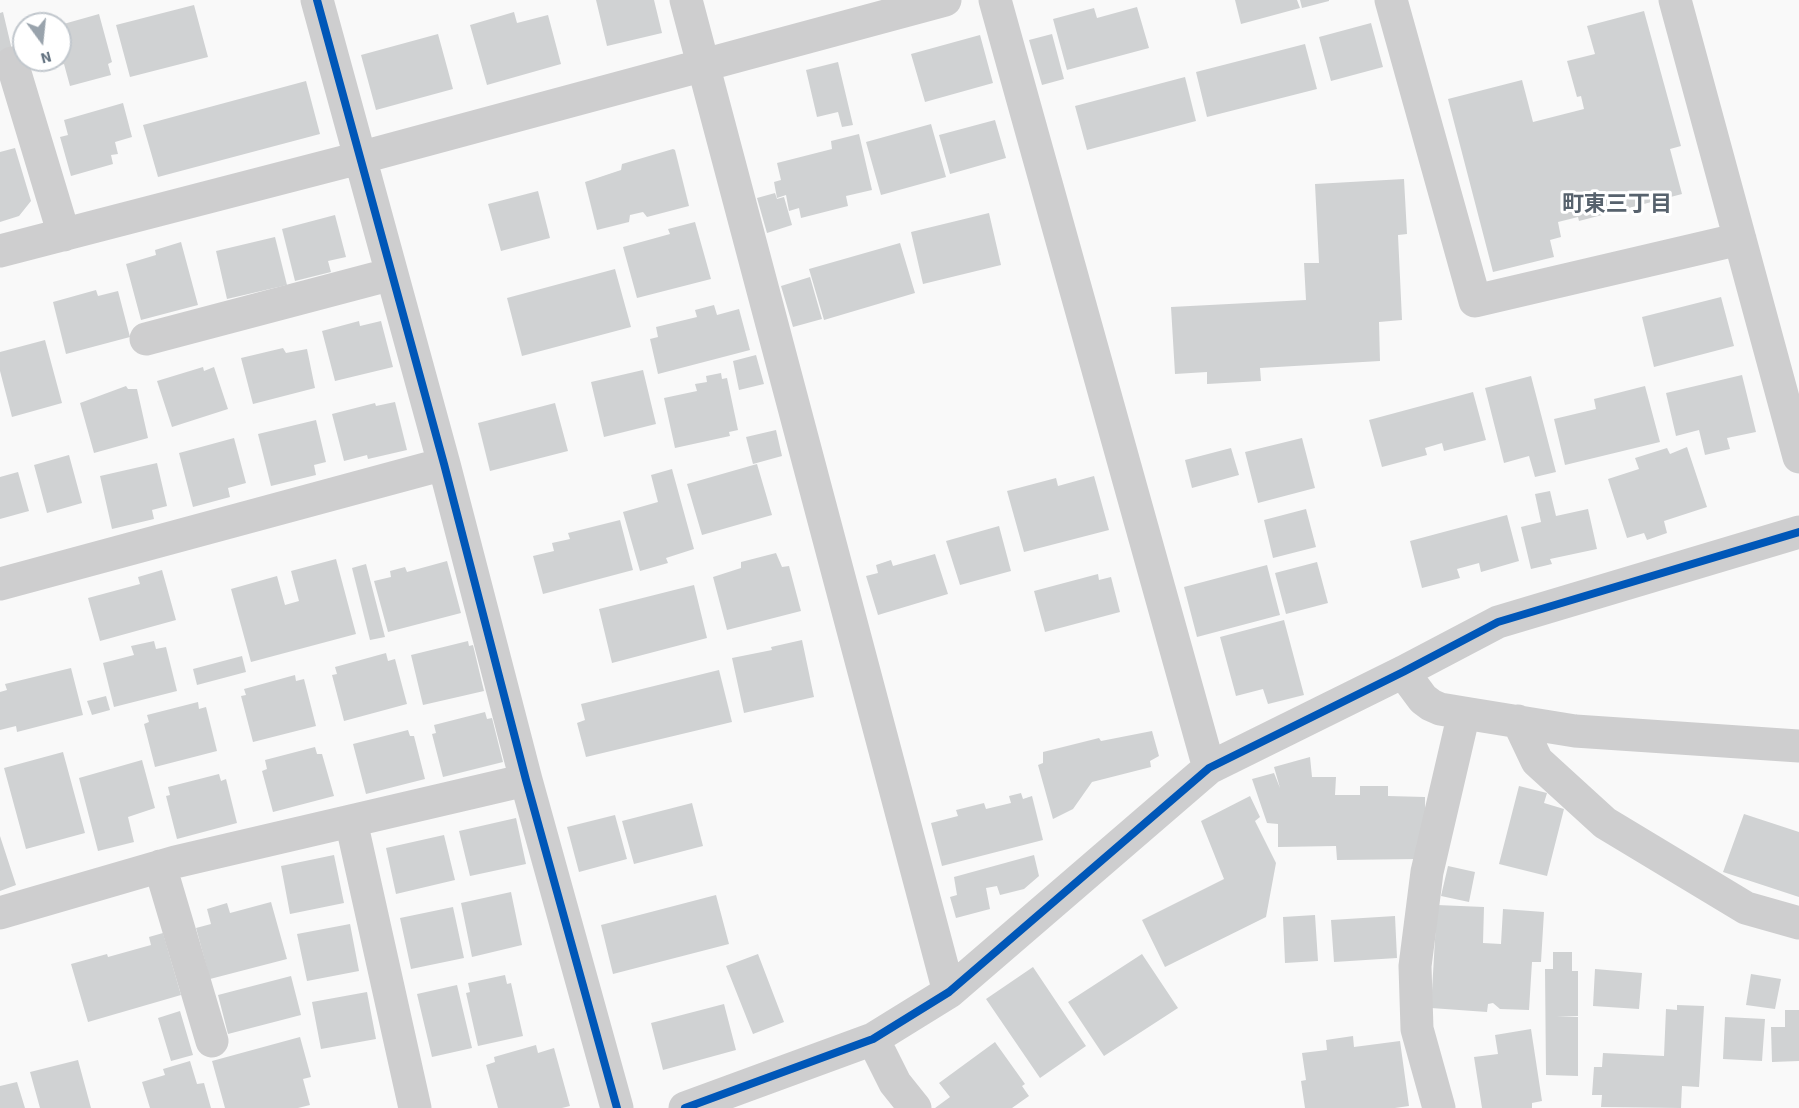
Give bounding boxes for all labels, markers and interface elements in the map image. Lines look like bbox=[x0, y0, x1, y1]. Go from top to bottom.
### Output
north arrow bbox=[12, 12, 72, 72]
text: N bbox=[38, 45, 54, 69]
district label: 町東三丁目 bbox=[1562, 193, 1672, 219]

